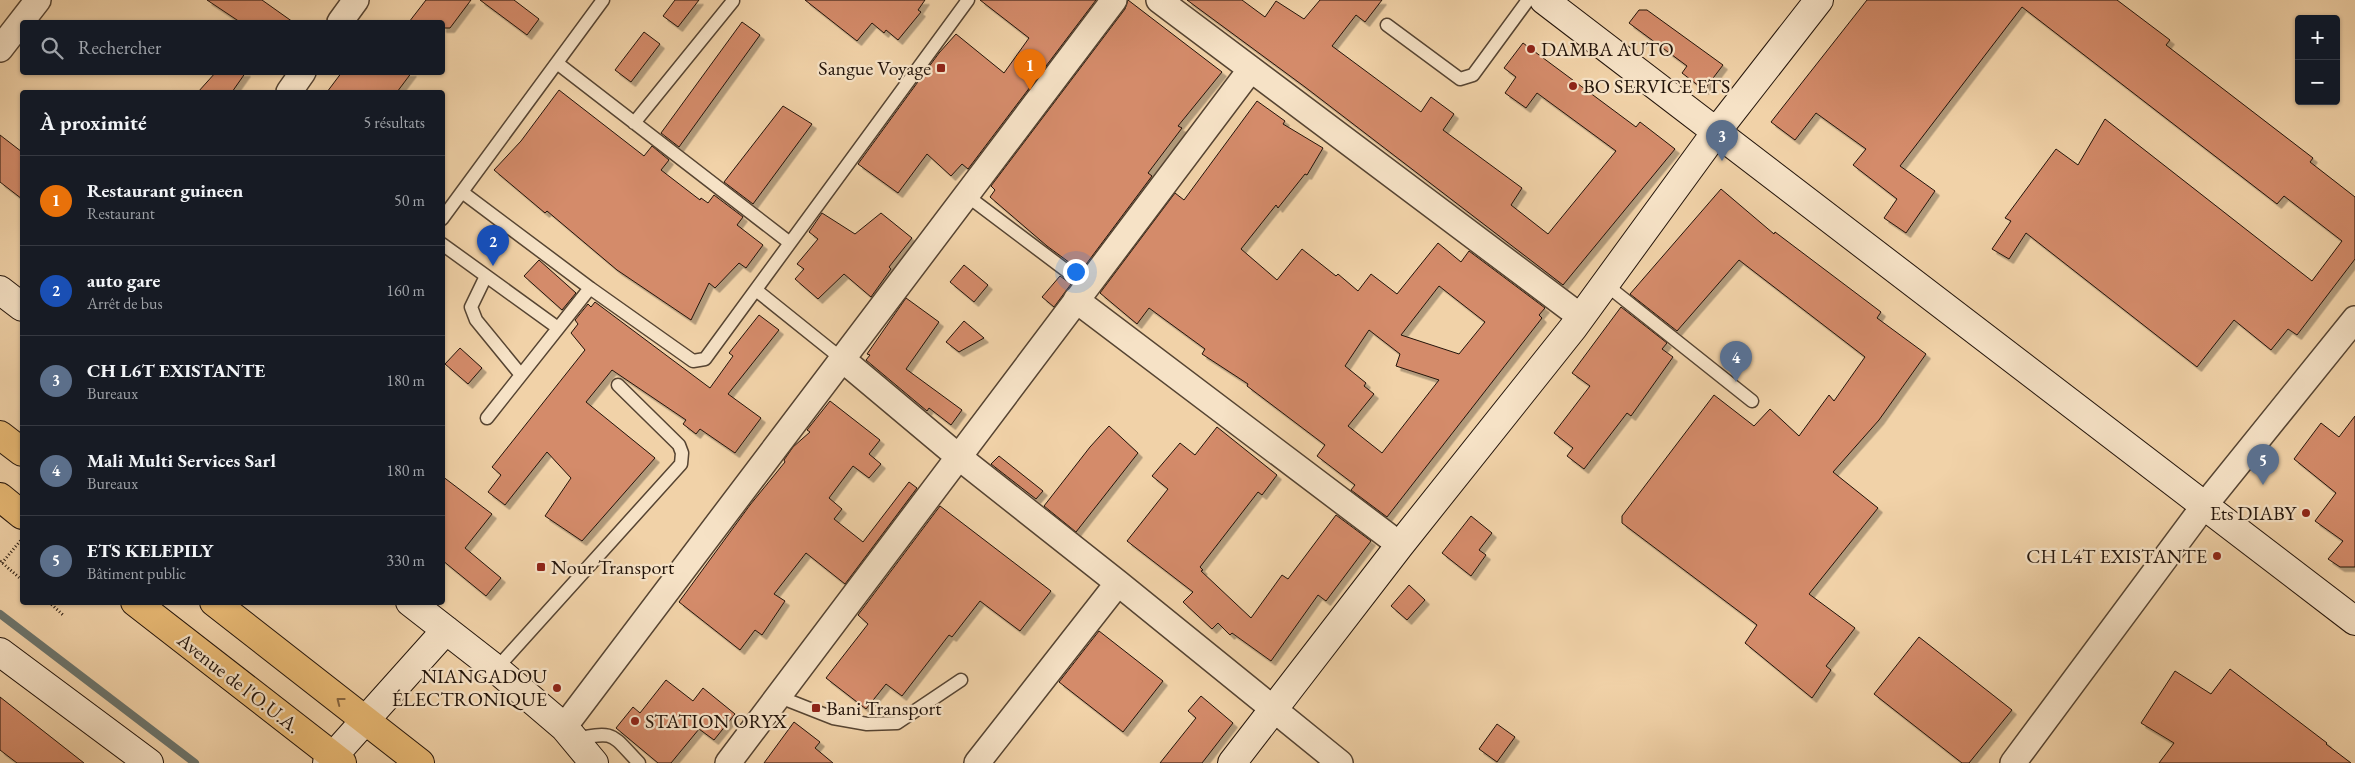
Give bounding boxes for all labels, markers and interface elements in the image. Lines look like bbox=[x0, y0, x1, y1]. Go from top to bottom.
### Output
map controls bbox=[2295, 15, 2340, 105]
button: + bbox=[2295, 15, 2340, 60]
search box bbox=[20, 20, 445, 75]
icon: search bbox=[38, 34, 66, 62]
text: Rechercher bbox=[78, 35, 161, 60]
place label: DAMBA AUTO bbox=[1541, 36, 1674, 62]
marker: DAMBA AUTO bbox=[1525, 43, 1537, 55]
pin: 1 bbox=[1014, 49, 1046, 90]
place label: Sangue Voyage bbox=[818, 55, 931, 81]
button: − bbox=[2295, 60, 2340, 105]
marker: Sangue Voyage bbox=[935, 62, 947, 74]
place label: BO SERVICE ETS bbox=[1583, 73, 1730, 99]
marker: BO SERVICE ETS bbox=[1567, 80, 1579, 92]
text: À proximité bbox=[40, 109, 147, 136]
text: 5 résultats bbox=[363, 112, 425, 133]
pin: 3 bbox=[1706, 120, 1738, 161]
text: Restaurant guineen bbox=[87, 178, 243, 203]
text: 1 bbox=[52, 190, 60, 211]
text: 50 m bbox=[394, 190, 425, 211]
text: Restaurant bbox=[87, 203, 155, 224]
pin: 2 bbox=[477, 225, 509, 266]
your location bbox=[1063, 259, 1089, 285]
text: auto gare bbox=[87, 268, 160, 293]
text: 2 bbox=[52, 280, 60, 301]
text: 160 m bbox=[386, 280, 425, 301]
text: Arrêt de bus bbox=[87, 293, 163, 314]
pin: 4 bbox=[1720, 341, 1752, 382]
text: CH L6T EXISTANTE bbox=[87, 358, 265, 383]
text: 3 bbox=[52, 370, 60, 391]
text: 180 m bbox=[386, 370, 425, 391]
text: Bureaux bbox=[87, 383, 138, 404]
pin: 5 bbox=[2247, 444, 2279, 485]
text: Mali Multi Services Sarl bbox=[87, 448, 276, 473]
text: 4 bbox=[52, 460, 60, 481]
text: 180 m bbox=[386, 460, 425, 481]
text: Bureaux bbox=[87, 473, 138, 494]
place label: Ets DIABY bbox=[2210, 500, 2297, 526]
marker: Ets DIABY bbox=[2300, 507, 2312, 519]
text: ETS KELEPILY bbox=[87, 538, 213, 563]
place label: CH L4T EXISTANTE bbox=[2026, 543, 2207, 569]
text: 5 bbox=[52, 550, 60, 571]
text: 330 m bbox=[386, 550, 425, 571]
marker: CH L4T EXISTANTE bbox=[2211, 550, 2223, 562]
place label: Nour Transport bbox=[551, 554, 675, 580]
marker: Nour Transport bbox=[535, 561, 547, 573]
text: Bâtiment public bbox=[87, 563, 186, 584]
street label: Avenue de l'O.U.A. bbox=[171, 626, 306, 739]
place label: NIANGADOU ÉLECTRONIQUE bbox=[392, 663, 547, 712]
marker: NIANGADOU ÉLECTRONIQUE bbox=[551, 682, 563, 694]
place label: Bani Transport bbox=[826, 695, 942, 721]
one-way arrow bbox=[337, 698, 346, 706]
marker: Bani Transport bbox=[810, 702, 822, 714]
place label: STATION ORYX bbox=[645, 708, 787, 734]
marker: STATION ORYX bbox=[629, 715, 641, 727]

